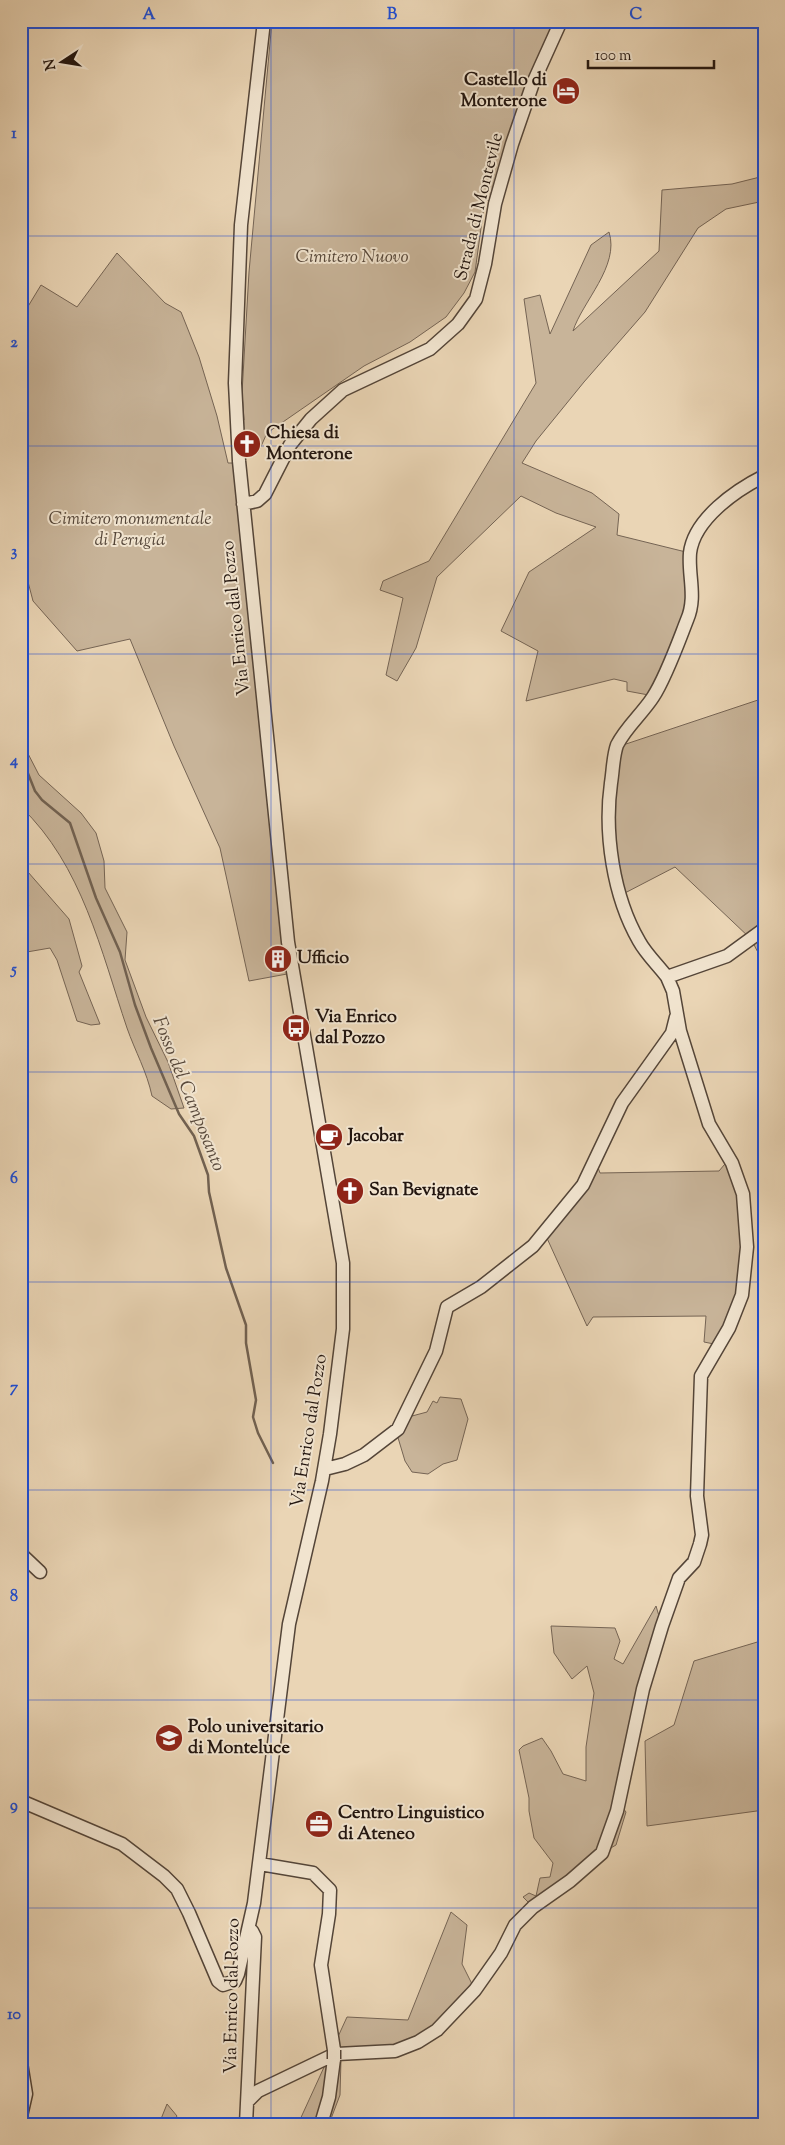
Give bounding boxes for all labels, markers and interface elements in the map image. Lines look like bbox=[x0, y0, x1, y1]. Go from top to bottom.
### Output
text: A bbox=[143, 4, 156, 27]
text: B bbox=[387, 4, 397, 27]
text: C bbox=[630, 4, 643, 27]
north arrow bbox=[38, 38, 88, 88]
scale bar bbox=[588, 38, 714, 70]
text: 100 m bbox=[595, 46, 632, 67]
text: N bbox=[40, 57, 62, 72]
place label: Castello di Monterone bbox=[460, 68, 548, 115]
hotel icon: Castello di Monterone bbox=[551, 76, 581, 106]
text: 1 bbox=[11, 123, 17, 146]
street label: Strada di Montevile bbox=[449, 130, 511, 284]
park label: Cimitero Nuovo bbox=[295, 245, 409, 271]
text: 2 bbox=[10, 332, 18, 355]
place label: Chiesa di Monterone bbox=[266, 421, 353, 468]
church icon: Chiesa di Monterone bbox=[232, 429, 262, 459]
park label: Cimitero monumentale di Perugia bbox=[48, 507, 212, 554]
street label: Via Enrico dal Pozzo bbox=[216, 539, 258, 697]
text: 3 bbox=[11, 541, 18, 564]
text: 4 bbox=[9, 750, 18, 773]
building icon: Ufficio bbox=[263, 944, 293, 974]
place label: Ufficio bbox=[297, 946, 349, 972]
text: 5 bbox=[9, 959, 17, 982]
place label: Via Enrico dal Pozzo bbox=[315, 1005, 397, 1052]
water label: Fosso del Camposanto bbox=[145, 1012, 231, 1176]
bus stop icon: Via Enrico dal Pozzo bbox=[281, 1013, 311, 1043]
cafe icon: Jacobar bbox=[314, 1122, 344, 1152]
place label: Jacobar bbox=[346, 1124, 404, 1150]
text: 6 bbox=[10, 1168, 18, 1191]
church icon: San Bevignate bbox=[335, 1176, 365, 1206]
place label: San Bevignate bbox=[369, 1178, 479, 1204]
street label: Via Enrico dal Pozzo bbox=[285, 1352, 335, 1510]
text: 7 bbox=[10, 1377, 19, 1400]
text: 8 bbox=[10, 1586, 18, 1609]
place label: Polo universitario di Monteluce bbox=[188, 1715, 324, 1762]
school or university icon: Polo universitario di Monteluce bbox=[154, 1723, 184, 1753]
text: 9 bbox=[10, 1795, 18, 1818]
place label: Centro Linguistico di Ateneo bbox=[338, 1801, 485, 1848]
office icon: Centro Linguistico di Ateneo bbox=[304, 1809, 334, 1839]
street label: Via Enrico dal Pozzo bbox=[219, 1918, 247, 2074]
text: 10 bbox=[7, 2004, 21, 2027]

